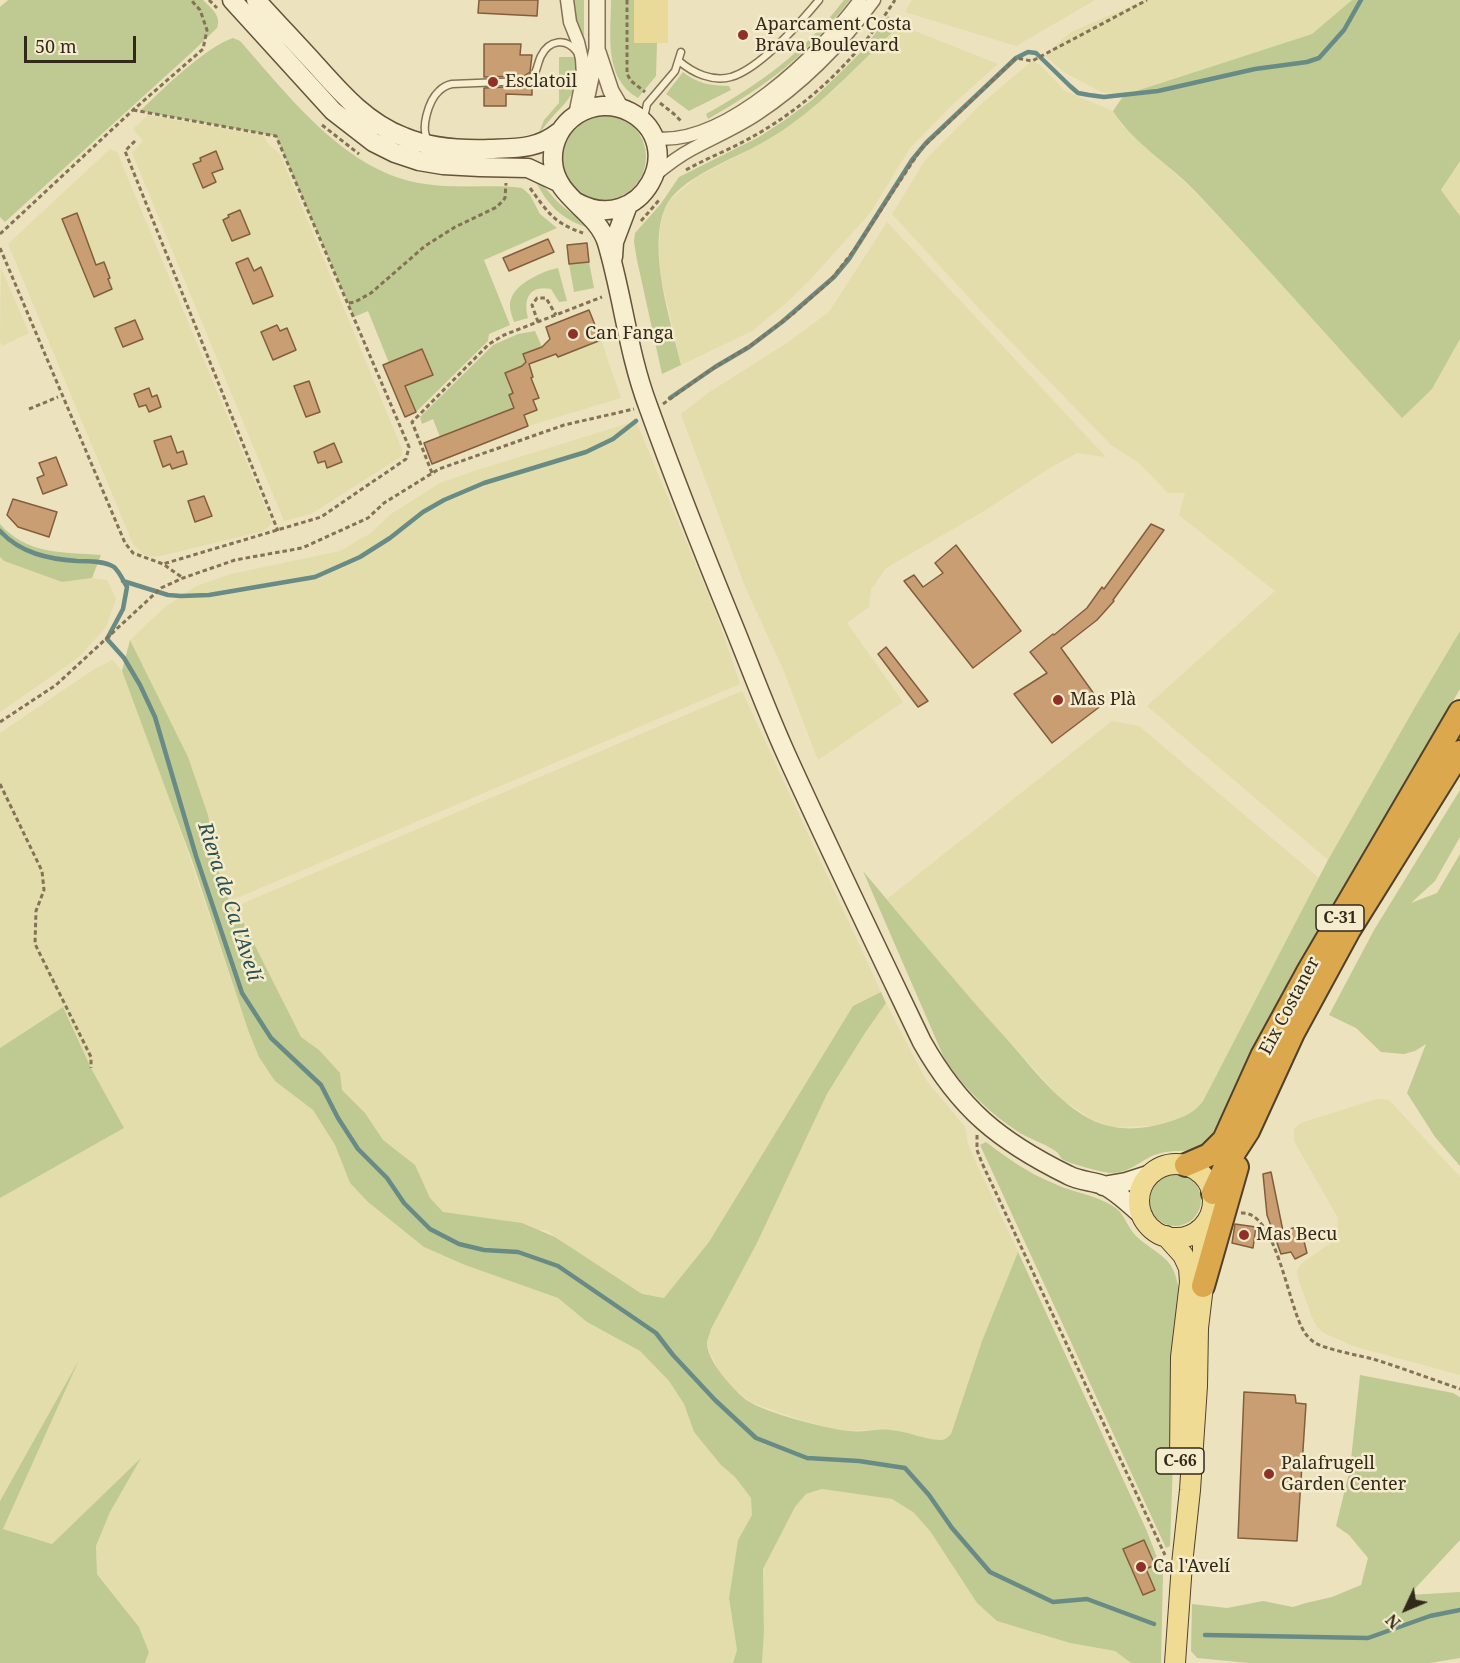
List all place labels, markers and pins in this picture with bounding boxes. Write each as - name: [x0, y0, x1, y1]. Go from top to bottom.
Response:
- place label: Aparcament Costa Brava Boulevard: [755, 14, 912, 57]
- marker: Aparcament Costa Brava Boulevard: [736, 28, 750, 42]
- place label: Esclatoil: [505, 71, 577, 93]
- marker: Esclatoil: [486, 75, 500, 89]
- place label: Can Fanga: [585, 323, 674, 345]
- marker: Can Fanga: [566, 327, 580, 341]
- place label: Mas Plà: [1070, 689, 1136, 711]
- marker: Mas Plà: [1051, 693, 1065, 707]
- place label: Mas Becu: [1256, 1224, 1338, 1246]
- marker: Mas Becu: [1237, 1228, 1251, 1242]
- place label: Palafrugell Garden Center: [1281, 1453, 1406, 1496]
- marker: Palafrugell Garden Center: [1262, 1467, 1276, 1481]
- place label: Ca l'Avelí: [1153, 1556, 1230, 1578]
- marker: Ca l'Avelí: [1134, 1560, 1148, 1574]

